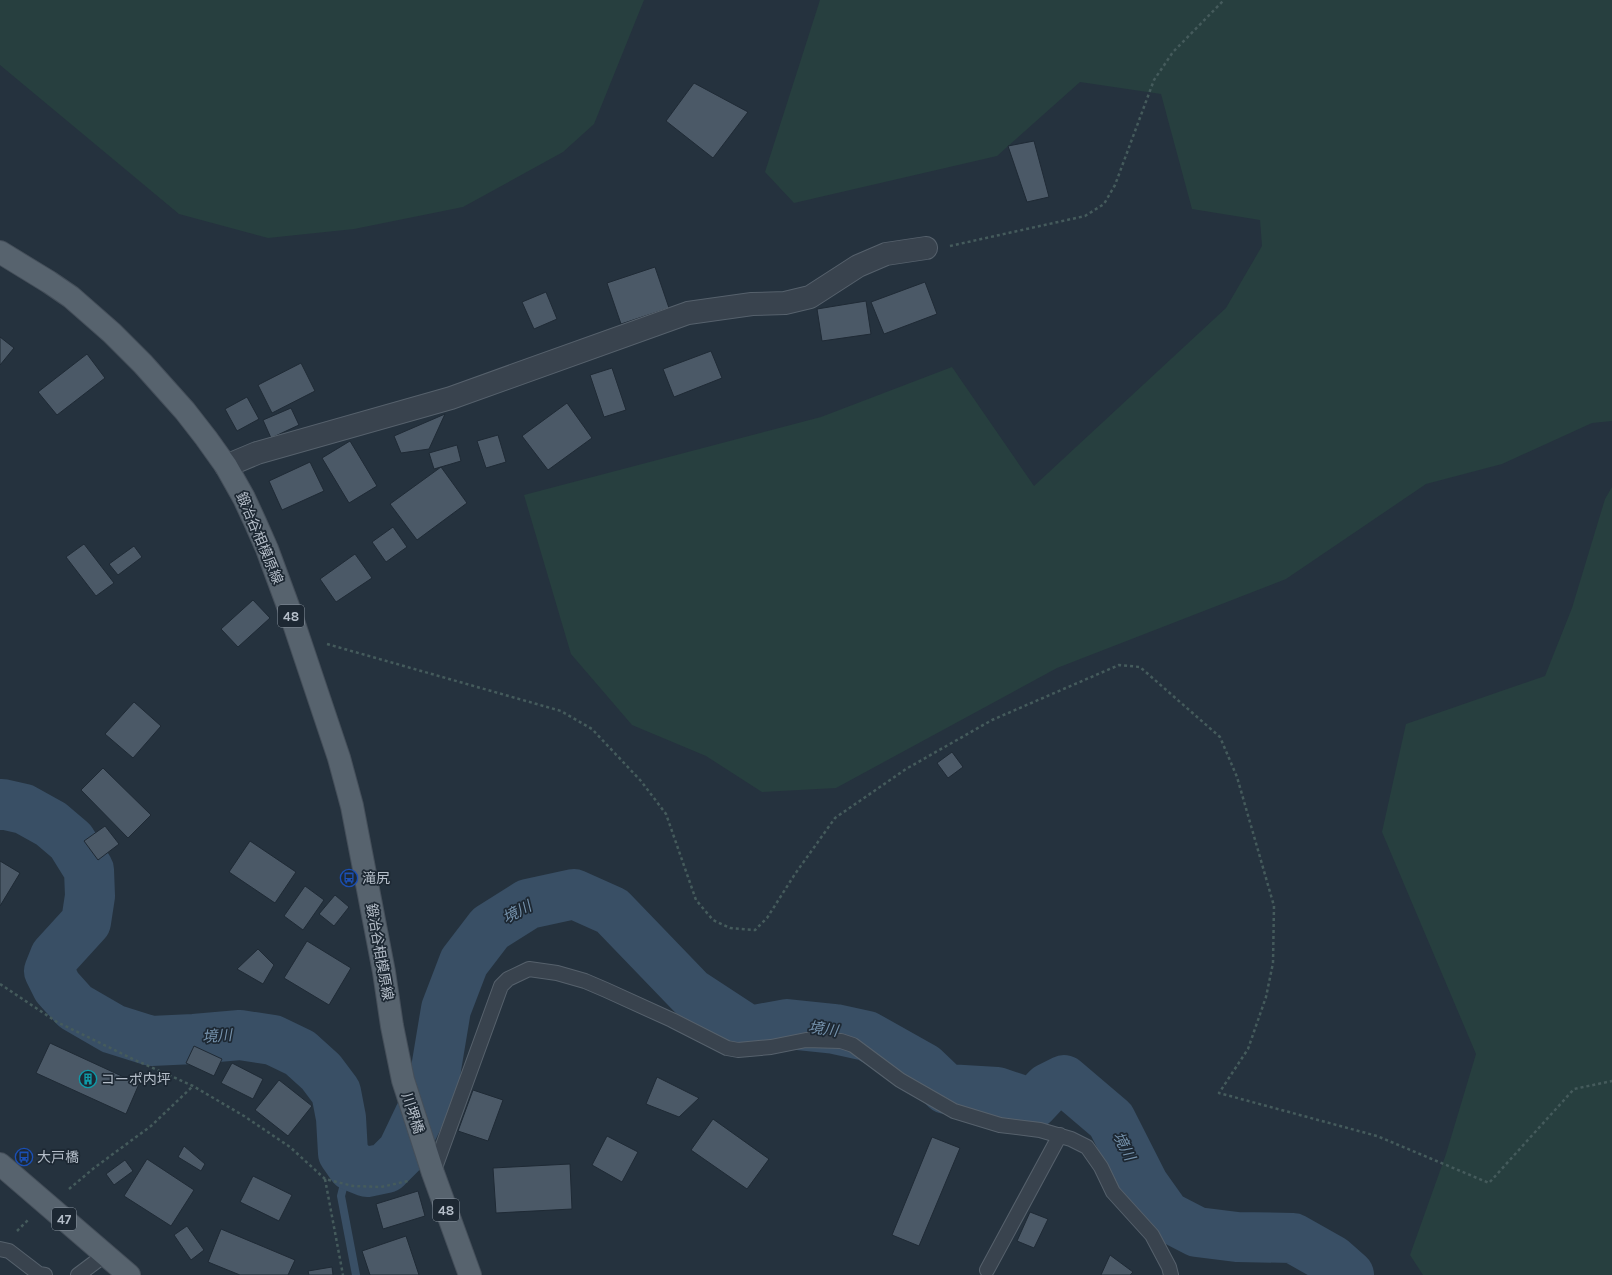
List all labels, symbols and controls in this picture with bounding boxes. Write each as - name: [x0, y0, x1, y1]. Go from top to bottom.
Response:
- street label: 鍛冶谷相模原線: [233, 490, 287, 587]
- road number: 48: [278, 605, 304, 627]
- bus stop icon: 滝尻: [339, 868, 359, 888]
- place label: 滝尻: [362, 870, 390, 887]
- water label: 境川: [500, 896, 536, 927]
- street label: 鍛冶谷相模原線: [363, 902, 396, 1002]
- water label: 境川: [807, 1018, 841, 1040]
- water label: 境川: [201, 1026, 235, 1046]
- building icon: コーポ内坪: [78, 1069, 98, 1089]
- place label: コーポ内坪: [101, 1071, 171, 1088]
- street label: 川堺橋: [398, 1091, 427, 1136]
- water label: 境川: [1109, 1129, 1140, 1165]
- bus stop icon: 大戸橋: [14, 1147, 34, 1167]
- place label: 大戸橋: [37, 1149, 79, 1166]
- road number: 48: [433, 1199, 459, 1221]
- road number: 47: [52, 1208, 76, 1230]

